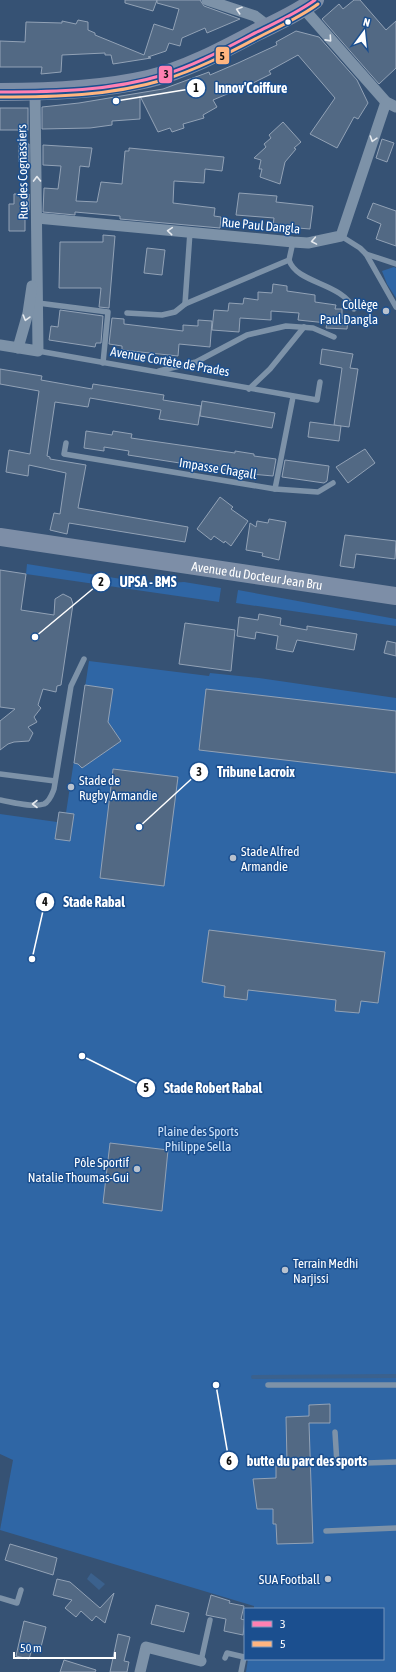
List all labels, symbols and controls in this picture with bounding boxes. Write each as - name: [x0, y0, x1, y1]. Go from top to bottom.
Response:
- one-way arrow: [236, 7, 243, 15]
- north arrow: [344, 12, 384, 52]
- text: N: [362, 16, 371, 29]
- unlabelled marker: [283, 17, 293, 27]
- one-way arrow: [324, 34, 331, 41]
- line badge: 5: [215, 46, 230, 65]
- text: 5: [219, 50, 225, 62]
- line badge: 3: [158, 65, 173, 84]
- text: 3: [163, 68, 169, 80]
- callout: Innov'Coiffure: [186, 75, 295, 101]
- text: Innov'Coiffure: [215, 80, 287, 96]
- text: 1: [193, 81, 199, 95]
- street label: Rue des Cognassiers: [14, 124, 31, 220]
- one-way arrow: [369, 135, 378, 142]
- one-way arrow: [32, 176, 41, 182]
- street label: Rue Paul Dangla: [221, 215, 301, 236]
- one-way arrow: [167, 226, 173, 235]
- one-way arrow: [310, 237, 317, 245]
- place label: Collège Paul Dangla: [320, 297, 378, 327]
- marker: Collège Paul Dangla: [381, 306, 391, 316]
- one-way arrow: [23, 315, 31, 321]
- street label: Avenue Cortète de Prades: [109, 344, 231, 379]
- street label: Impasse Chagall: [178, 455, 258, 482]
- street label: Avenue du Docteur Jean Bru: [191, 559, 324, 593]
- callout: UPSA - BMS: [91, 569, 184, 595]
- text: UPSA - BMS: [119, 574, 177, 590]
- text: 2: [98, 575, 104, 589]
- callout: Tribune Lacroix: [189, 759, 303, 785]
- text: Tribune Lacroix: [217, 764, 295, 780]
- text: 3: [196, 765, 202, 779]
- place label: Stade de Rugby Armandie: [79, 773, 158, 803]
- marker: Stade de Rugby Armandie: [66, 782, 76, 792]
- one-way arrow: [32, 800, 38, 808]
- place label: Stade Alfred Armandie: [241, 844, 299, 874]
- marker: Stade Alfred Armandie: [228, 853, 238, 863]
- callout: Stade Rabal: [35, 889, 133, 915]
- text: Stade Rabal: [63, 894, 125, 910]
- text: 4: [41, 895, 48, 909]
- callout: Stade Robert Rabal: [136, 1075, 270, 1101]
- text: Stade Robert Rabal: [164, 1080, 262, 1096]
- text: 5: [143, 1081, 149, 1095]
- park label: Plaine des Sports Philippe Sella: [157, 1124, 239, 1154]
- place label: Pôle Sportif Natalie Thoumas-Gui: [28, 1155, 129, 1185]
- marker: Pôle Sportif Natalie Thoumas-Gui: [132, 1164, 142, 1174]
- place label: Terrain Medhi Narjissi: [293, 1256, 358, 1286]
- marker: Terrain Medhi Narjissi: [280, 1265, 290, 1275]
- callout: butte du parc des sports: [219, 1448, 375, 1474]
- text: butte du parc des sports: [247, 1453, 367, 1469]
- text: 6: [226, 1454, 232, 1468]
- place label: SUA Football: [259, 1572, 321, 1587]
- marker: SUA Football: [323, 1574, 333, 1584]
- legend: [244, 1608, 384, 1660]
- text: 3: [280, 1617, 286, 1631]
- scale bar: [14, 1634, 115, 1660]
- text: 5: [280, 1637, 286, 1651]
- text: 50 m: [20, 1641, 42, 1655]

